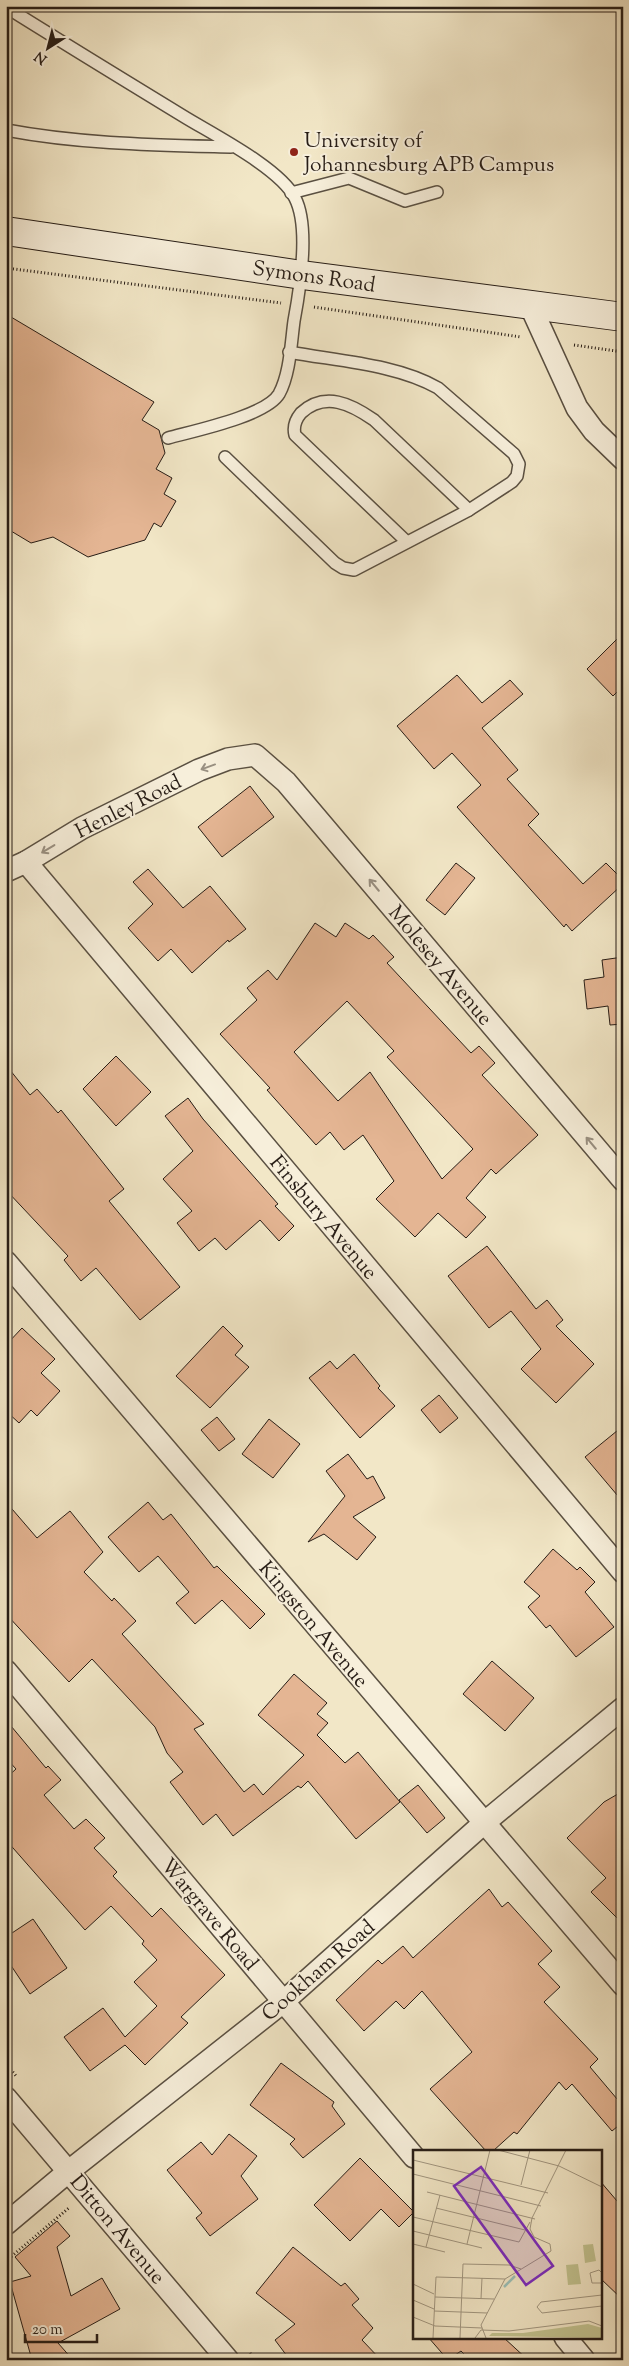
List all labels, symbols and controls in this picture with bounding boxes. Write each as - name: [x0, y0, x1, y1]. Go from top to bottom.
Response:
- north arrow: [22, 22, 72, 72]
- text: N: [31, 46, 52, 68]
- place label: University of Johannesburg APB Campus: [303, 127, 554, 181]
- marker: University of Johannesburg APB Campus: [288, 146, 300, 158]
- street label: Symons Road: [250, 254, 377, 301]
- one-way arrow: [201, 763, 216, 772]
- street label: Henley Road: [70, 768, 188, 847]
- one-way arrow: [42, 844, 56, 854]
- one-way arrow: [368, 879, 379, 892]
- street label: Molesey Avenue: [380, 900, 499, 1033]
- one-way arrow: [586, 1137, 597, 1150]
- street label: Finsbury Avenue: [261, 1150, 384, 1287]
- street label: Kingston Avenue: [250, 1555, 375, 1695]
- street label: Wargrave Road: [152, 1853, 265, 1978]
- street label: Cookham Road: [256, 1914, 383, 2029]
- inset map: [413, 2150, 602, 2338]
- street label: Ditton Avenue: [61, 2169, 171, 2292]
- scale bar: [25, 2311, 98, 2343]
- text: 20 m: [32, 2320, 63, 2341]

